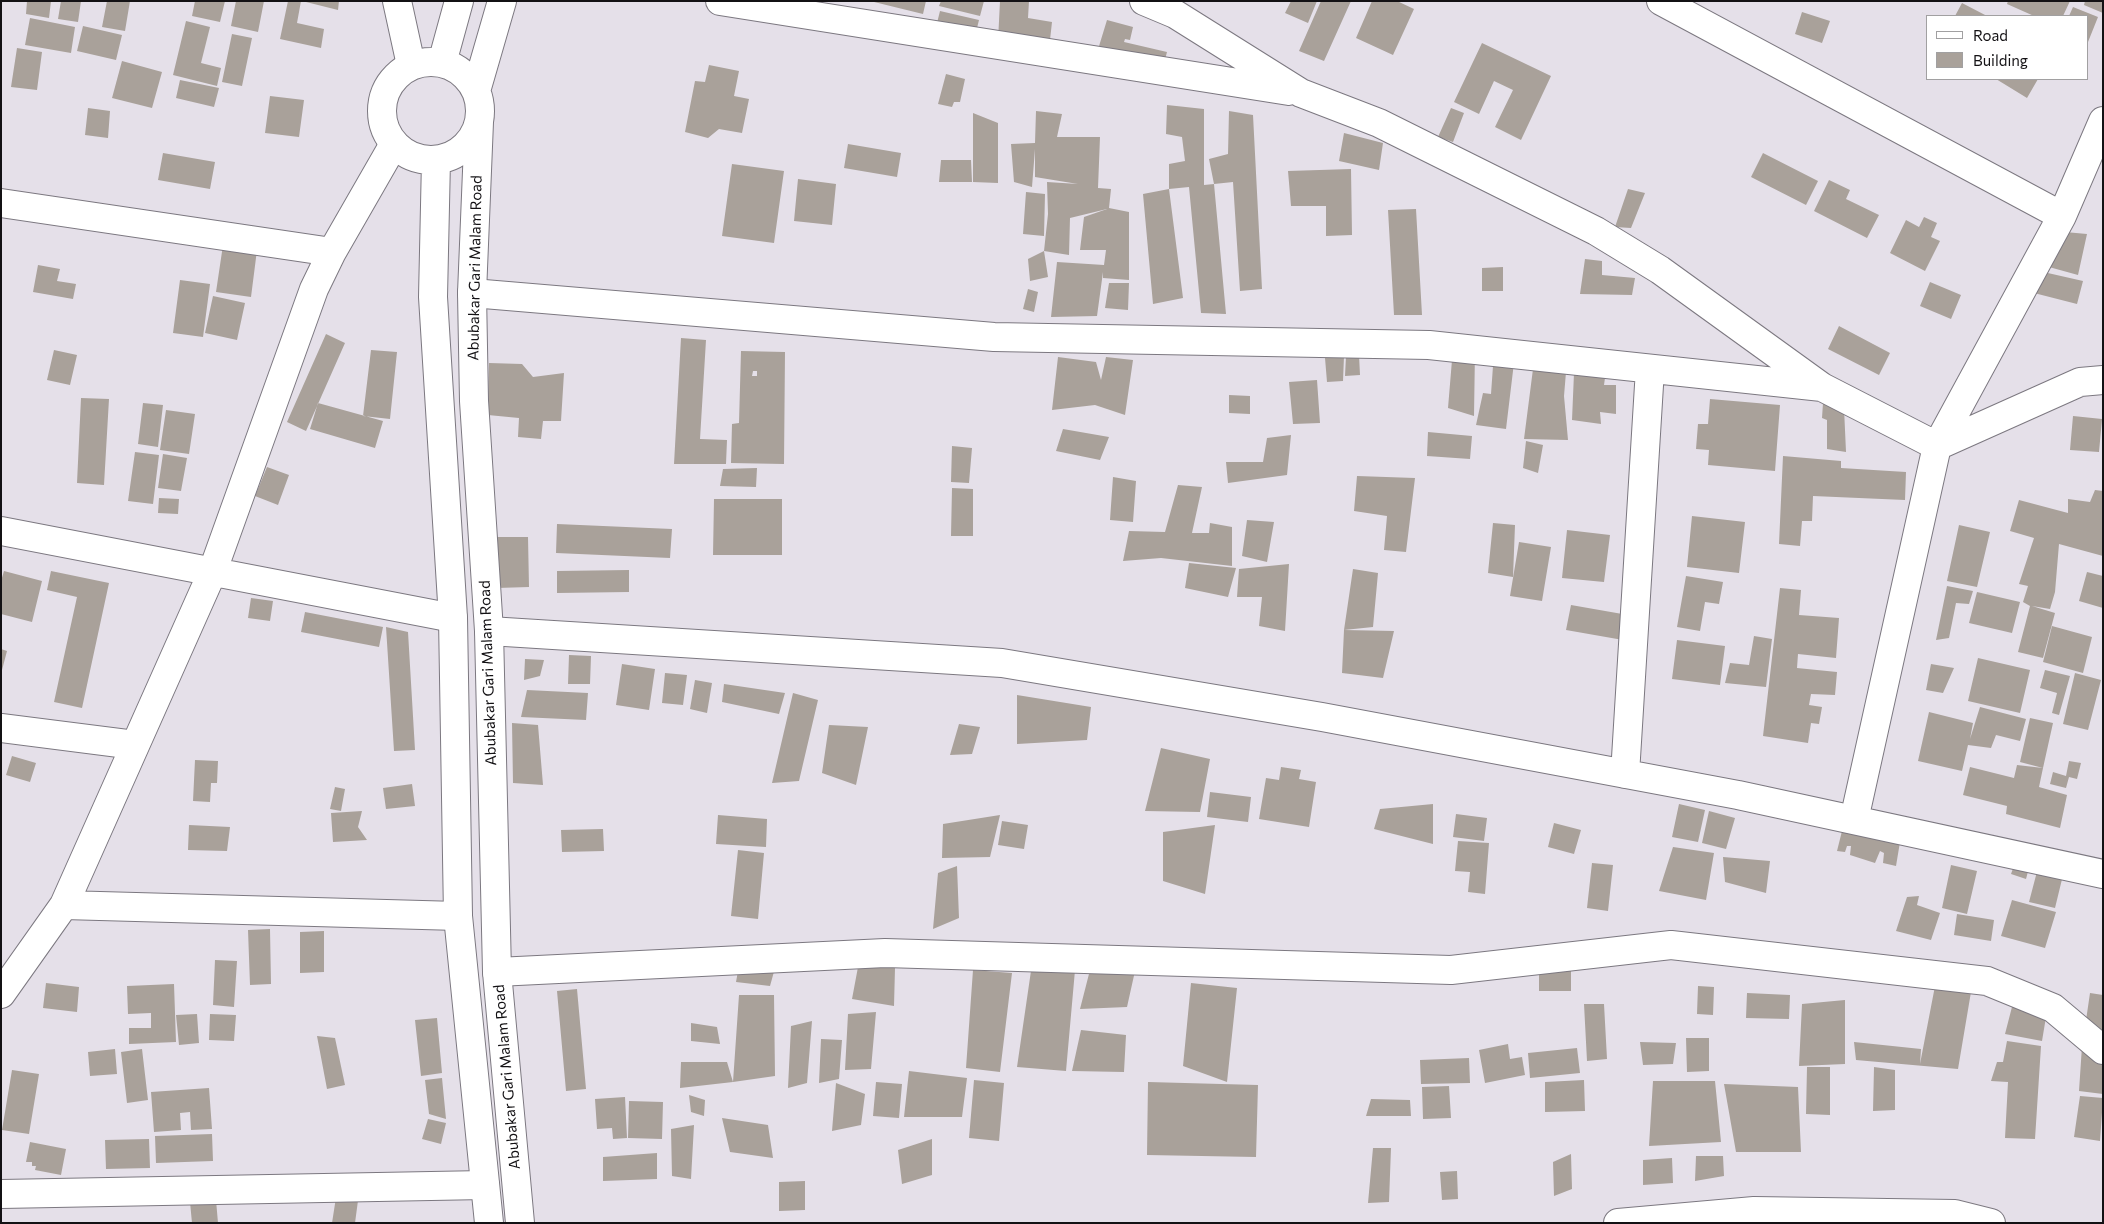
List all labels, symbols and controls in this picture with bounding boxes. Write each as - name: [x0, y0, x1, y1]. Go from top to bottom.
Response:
- legend: [1926, 15, 2089, 80]
- text: Road: [1973, 26, 2008, 44]
- text: Building: [1973, 51, 2028, 69]
- street label: Abubakar Gari Malam Road: [464, 175, 486, 361]
- street label: Abubakar Gari Malam Road: [476, 580, 500, 766]
- street label: Abubakar Gari Malam Road: [490, 984, 524, 1170]

